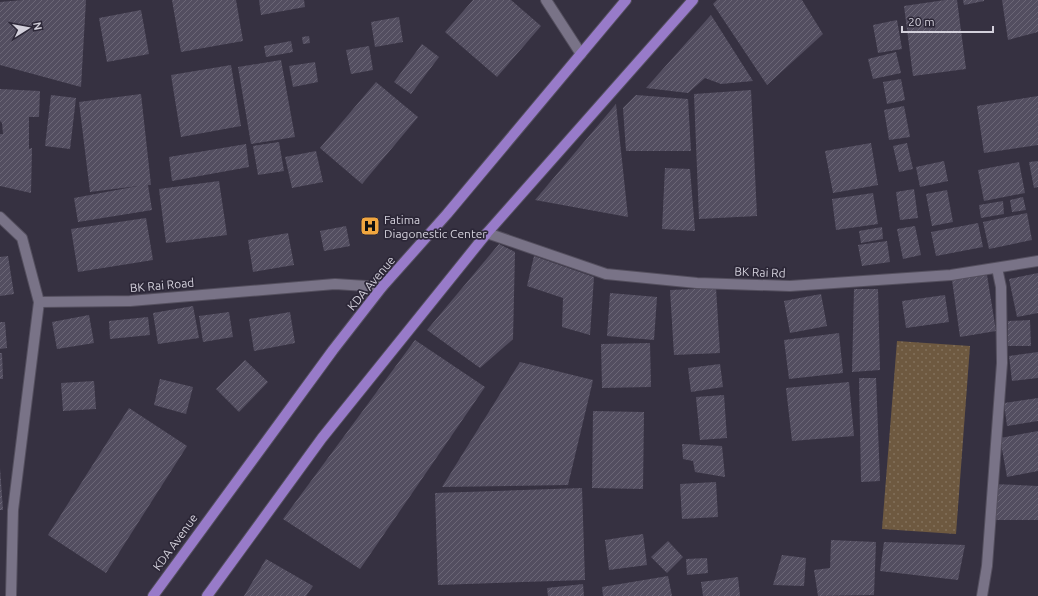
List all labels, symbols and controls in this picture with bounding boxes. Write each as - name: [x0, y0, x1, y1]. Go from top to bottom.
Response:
- north arrow: [8, 8, 48, 48]
- scale bar: [902, 8, 993, 34]
- text: 20 m: [908, 15, 935, 28]
- text: N: [31, 21, 44, 31]
- place label: Fatima Diagonestic Center: [384, 213, 487, 240]
- hospital icon: Fatima Diagonestic Center: [359, 215, 381, 237]
- street label: KDA Avenue: [345, 253, 397, 313]
- street label: BK Rai Rd: [734, 265, 786, 279]
- street label: BK Rai Road: [129, 276, 195, 294]
- street label: KDA Avenue: [150, 511, 200, 573]

